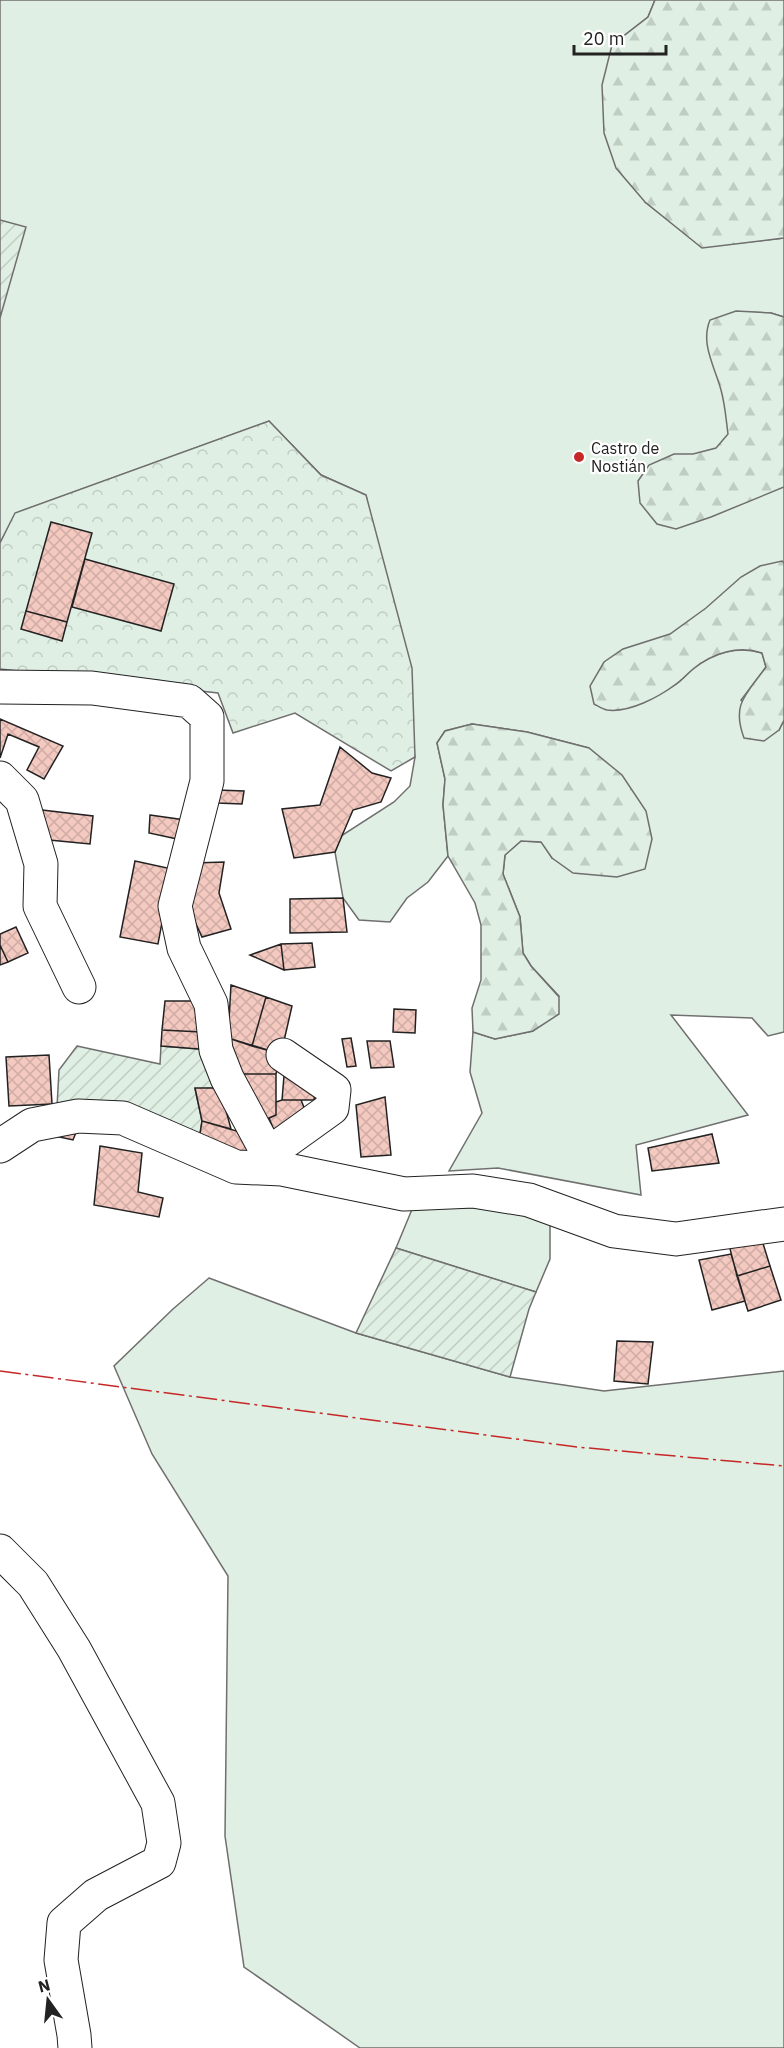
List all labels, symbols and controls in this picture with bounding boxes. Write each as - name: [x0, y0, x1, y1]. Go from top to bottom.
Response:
- scale bar: [574, 18, 666, 56]
- text: 20 m: [583, 27, 625, 50]
- place label: Castro de Nostián: [591, 438, 660, 476]
- marker: Castro de Nostián: [572, 450, 586, 464]
- north arrow: [18, 1970, 78, 2030]
- text: N: [36, 1974, 52, 1997]

